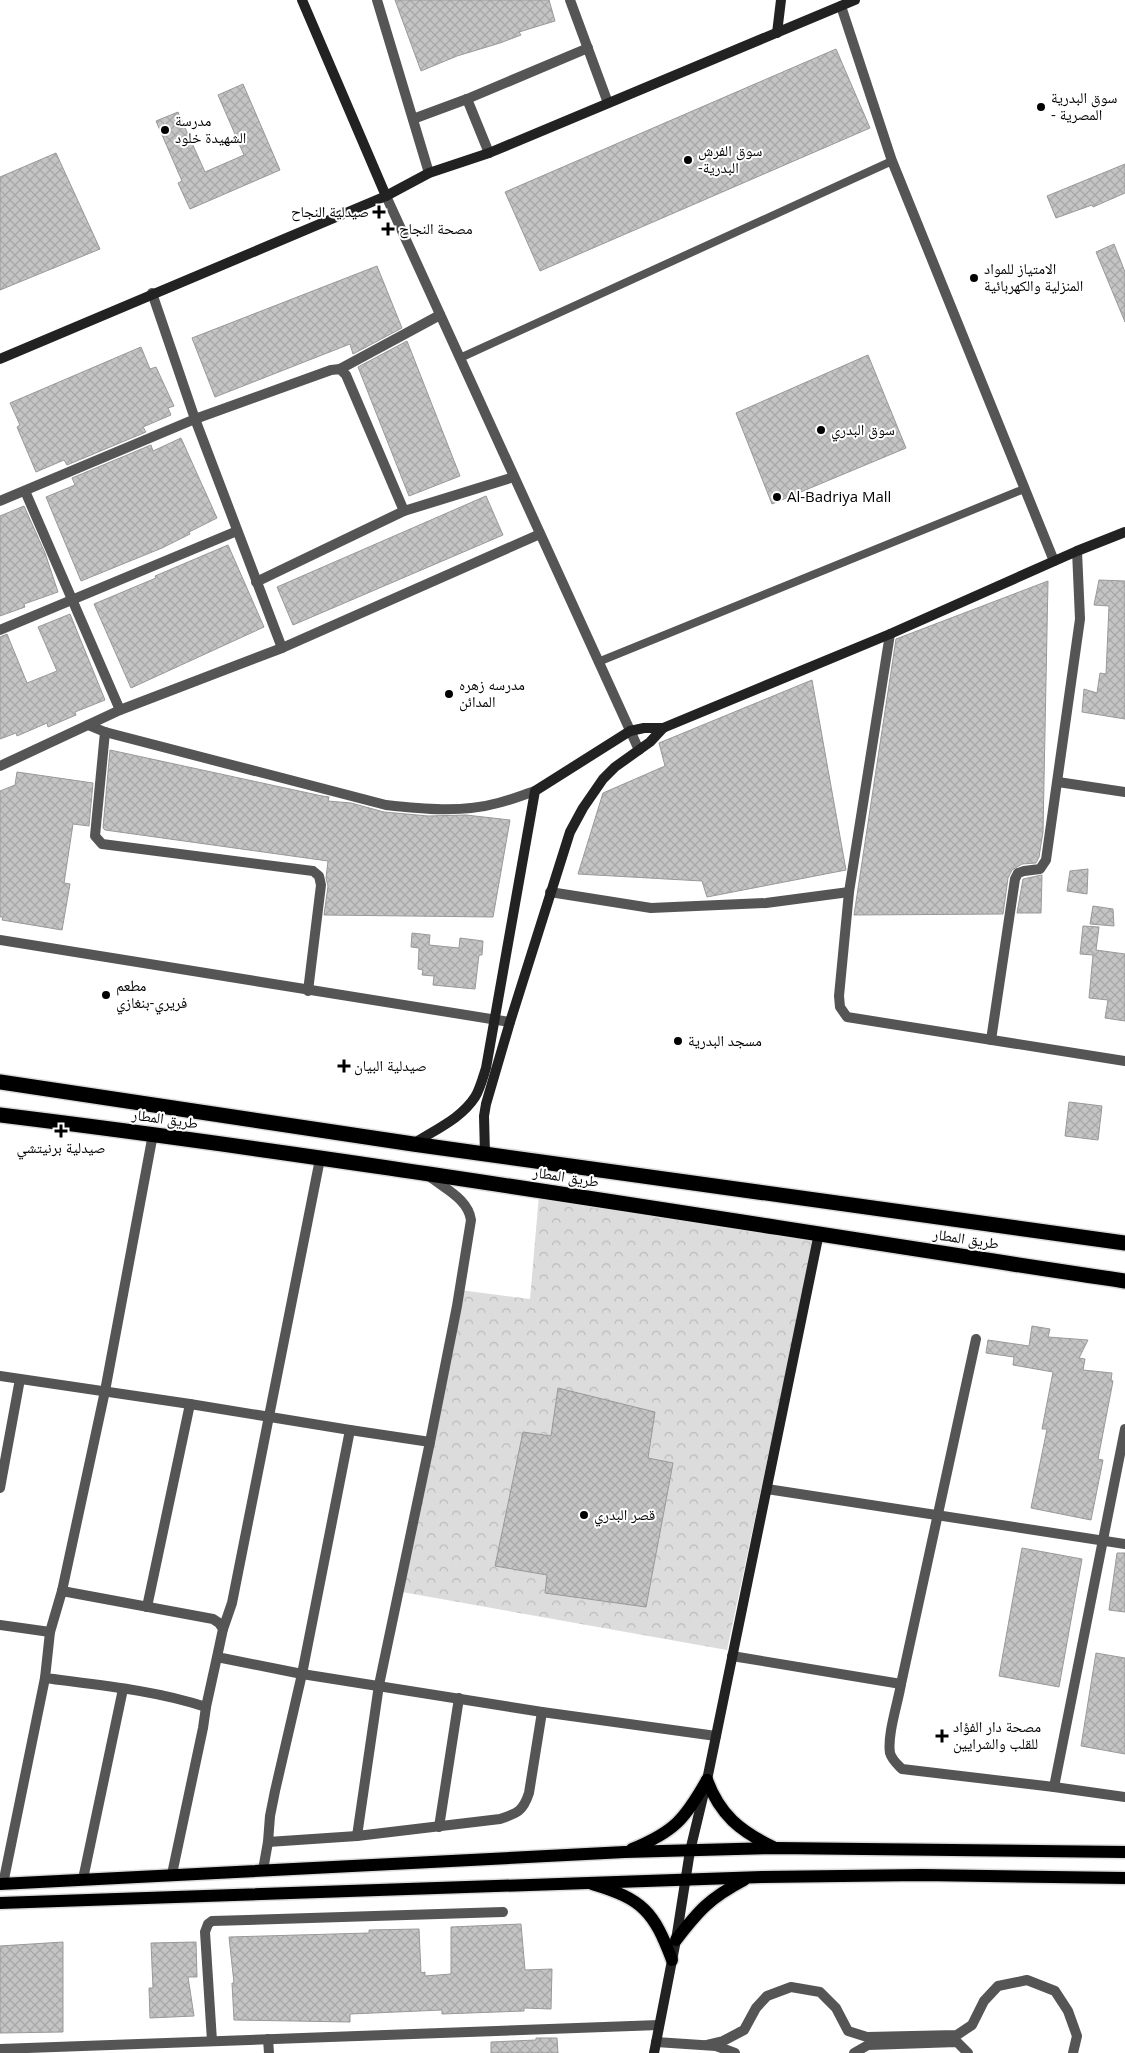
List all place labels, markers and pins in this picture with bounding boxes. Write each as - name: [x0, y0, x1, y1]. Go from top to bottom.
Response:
- place label: سوق البدرية - المصرية: [1051, 87, 1118, 124]
- marker: سوق البدرية - المصرية: [1035, 101, 1047, 113]
- place label: مدرسة الشهيدة خلود: [175, 110, 246, 147]
- marker: مدرسة الشهيدة خلود: [159, 124, 171, 136]
- place label: سوق الفرش -البدرية: [698, 140, 762, 177]
- marker: سوق الفرش -البدرية: [682, 154, 694, 166]
- place label: صيدلية النجاح: [291, 201, 369, 222]
- marker: صيدلية النجاح: [373, 206, 385, 218]
- place label: مصحة النجاح: [399, 218, 473, 239]
- marker: مصحة النجاح: [381, 222, 395, 236]
- place label: الامتياز للمواد المنزلية والكهربائية: [984, 258, 1083, 295]
- marker: الامتياز للمواد المنزلية والكهربائية: [968, 272, 980, 284]
- place label: سوق البدري: [831, 419, 895, 442]
- marker: سوق البدري: [815, 424, 827, 436]
- place label: Al-Badriya Mall: [787, 486, 891, 506]
- marker: Al-Badriya Mall: [771, 491, 783, 503]
- place label: مدرسه زهره المدائن: [459, 674, 525, 712]
- marker: مدرسه زهره المدائن: [443, 688, 455, 700]
- place label: مطعم فريري-بنغازي: [116, 975, 187, 1015]
- marker: مطعم فريري-بنغازي: [100, 989, 112, 1001]
- place label: مسجد البدرية: [688, 1030, 762, 1050]
- marker: مسجد البدرية: [672, 1035, 684, 1047]
- place label: صيدلية البيان: [354, 1055, 427, 1076]
- marker: صيدلية البيان: [338, 1060, 350, 1072]
- marker: صيدلية برنيتشي: [55, 1125, 67, 1137]
- place label: صيدلية برنيتشي: [17, 1137, 105, 1160]
- place label: قصر البدري: [594, 1504, 655, 1527]
- marker: قصر البدري: [578, 1509, 590, 1521]
- place label: مصحة دار الفؤاد للقلب والشرايين: [953, 1716, 1041, 1754]
- marker: مصحة دار الفؤاد للقلب والشرايين: [935, 1729, 949, 1743]

